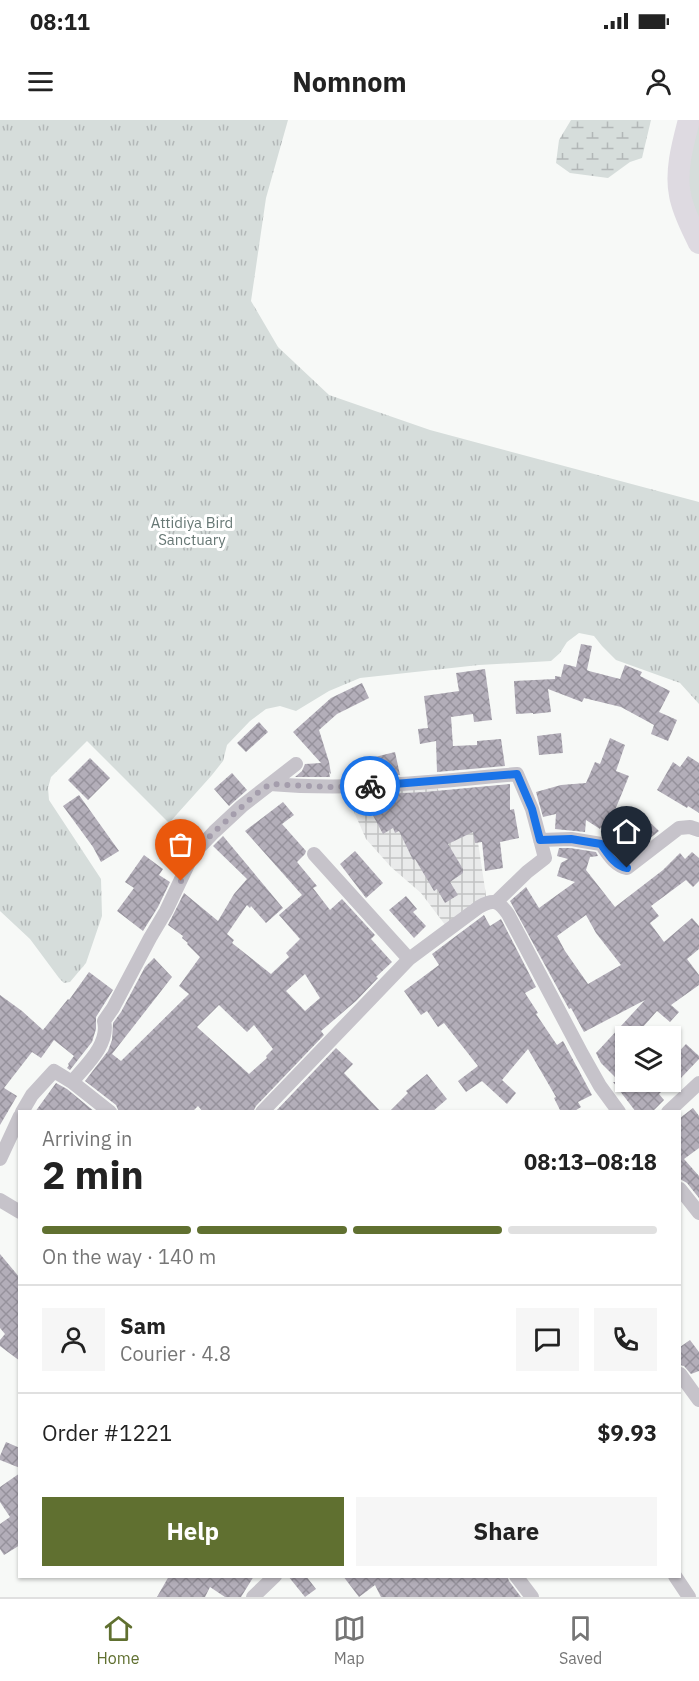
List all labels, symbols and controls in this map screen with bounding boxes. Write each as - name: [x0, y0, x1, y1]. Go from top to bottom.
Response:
- text: 08:11: [30, 7, 90, 36]
- text: Nomnom: [292, 64, 407, 99]
- icon: menu: [24, 65, 57, 98]
- icon: person: [642, 65, 675, 98]
- park label: Attidiya Bird Sanctuary: [151, 513, 233, 549]
- courier: [340, 756, 400, 816]
- icon: bike: [354, 770, 387, 803]
- pin: [601, 806, 652, 868]
- icon: home: [610, 815, 643, 848]
- pin: [155, 819, 206, 881]
- icon: bag: [164, 828, 197, 861]
- map controls: [615, 1026, 681, 1092]
- button: layers: [615, 1026, 681, 1092]
- text: Arriving in: [42, 1125, 132, 1152]
- text: 08:13–08:18: [524, 1147, 657, 1176]
- text: 2 min: [42, 1149, 144, 1200]
- text: On the way · 140 m: [42, 1243, 216, 1270]
- button: person: [42, 1308, 105, 1371]
- button: chat: [516, 1308, 579, 1371]
- button: phone: [594, 1308, 657, 1371]
- text: Sam: [120, 1311, 166, 1340]
- text: Courier · 4.8: [120, 1340, 231, 1367]
- text: Order #1221: [42, 1418, 172, 1447]
- text: $9.93: [597, 1418, 657, 1447]
- button: Help: [42, 1497, 344, 1566]
- button: Share: [356, 1497, 657, 1566]
- tab: Home: [97, 1612, 140, 1668]
- tab: Map: [333, 1612, 366, 1668]
- tab: Saved: [559, 1612, 602, 1668]

